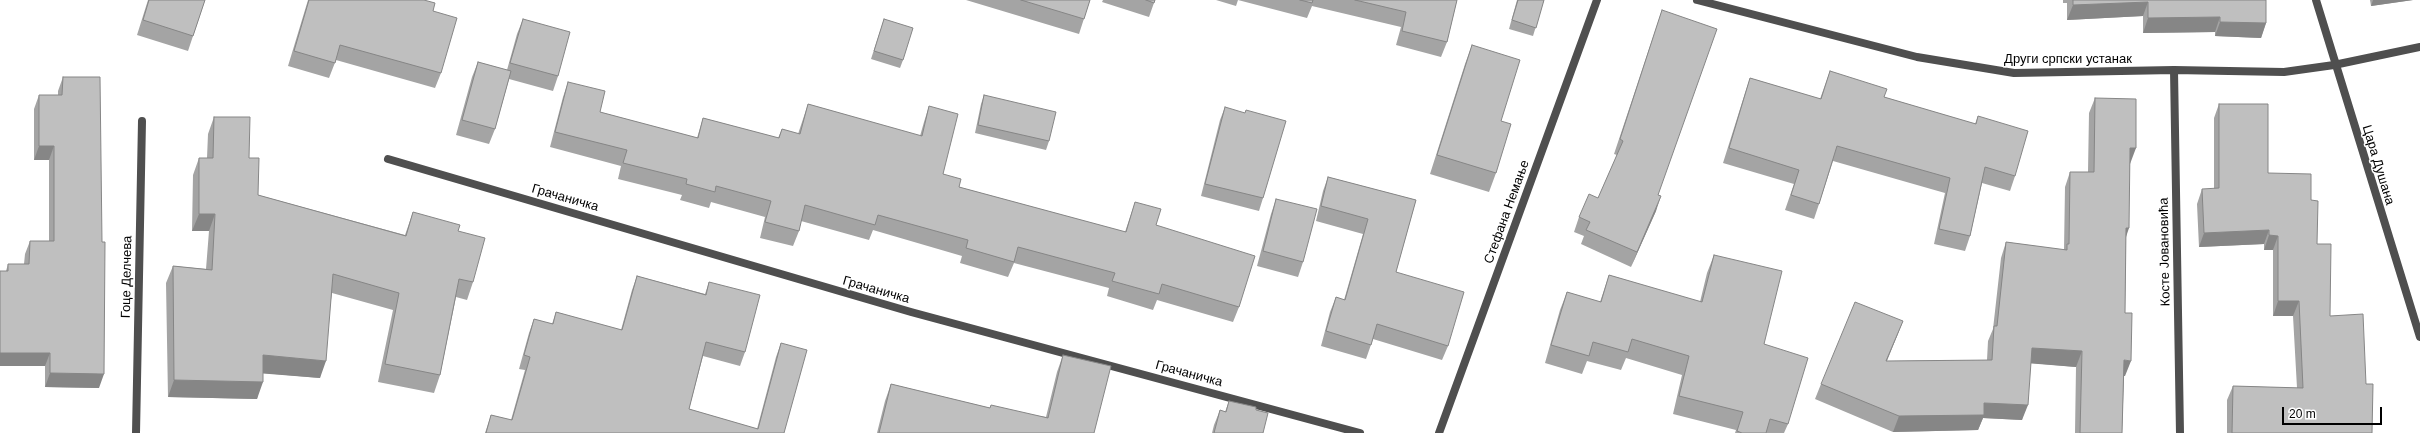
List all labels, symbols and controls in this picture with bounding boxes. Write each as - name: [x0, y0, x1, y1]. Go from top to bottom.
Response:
- street label: Други српски устанак: [2004, 51, 2132, 67]
- street label: Цара Душана: [2358, 123, 2398, 207]
- street label: Стефана Немање: [1481, 158, 1533, 266]
- street label: Грачаничка: [530, 181, 600, 215]
- street label: Косте Јовановића: [2156, 198, 2174, 306]
- street label: Гоце Делчева: [118, 236, 136, 318]
- street label: Грачаничка: [841, 273, 911, 307]
- street label: Грачаничка: [1154, 358, 1224, 390]
- scale bar: [2284, 399, 2384, 425]
- text: 20 m: [2289, 407, 2316, 421]

